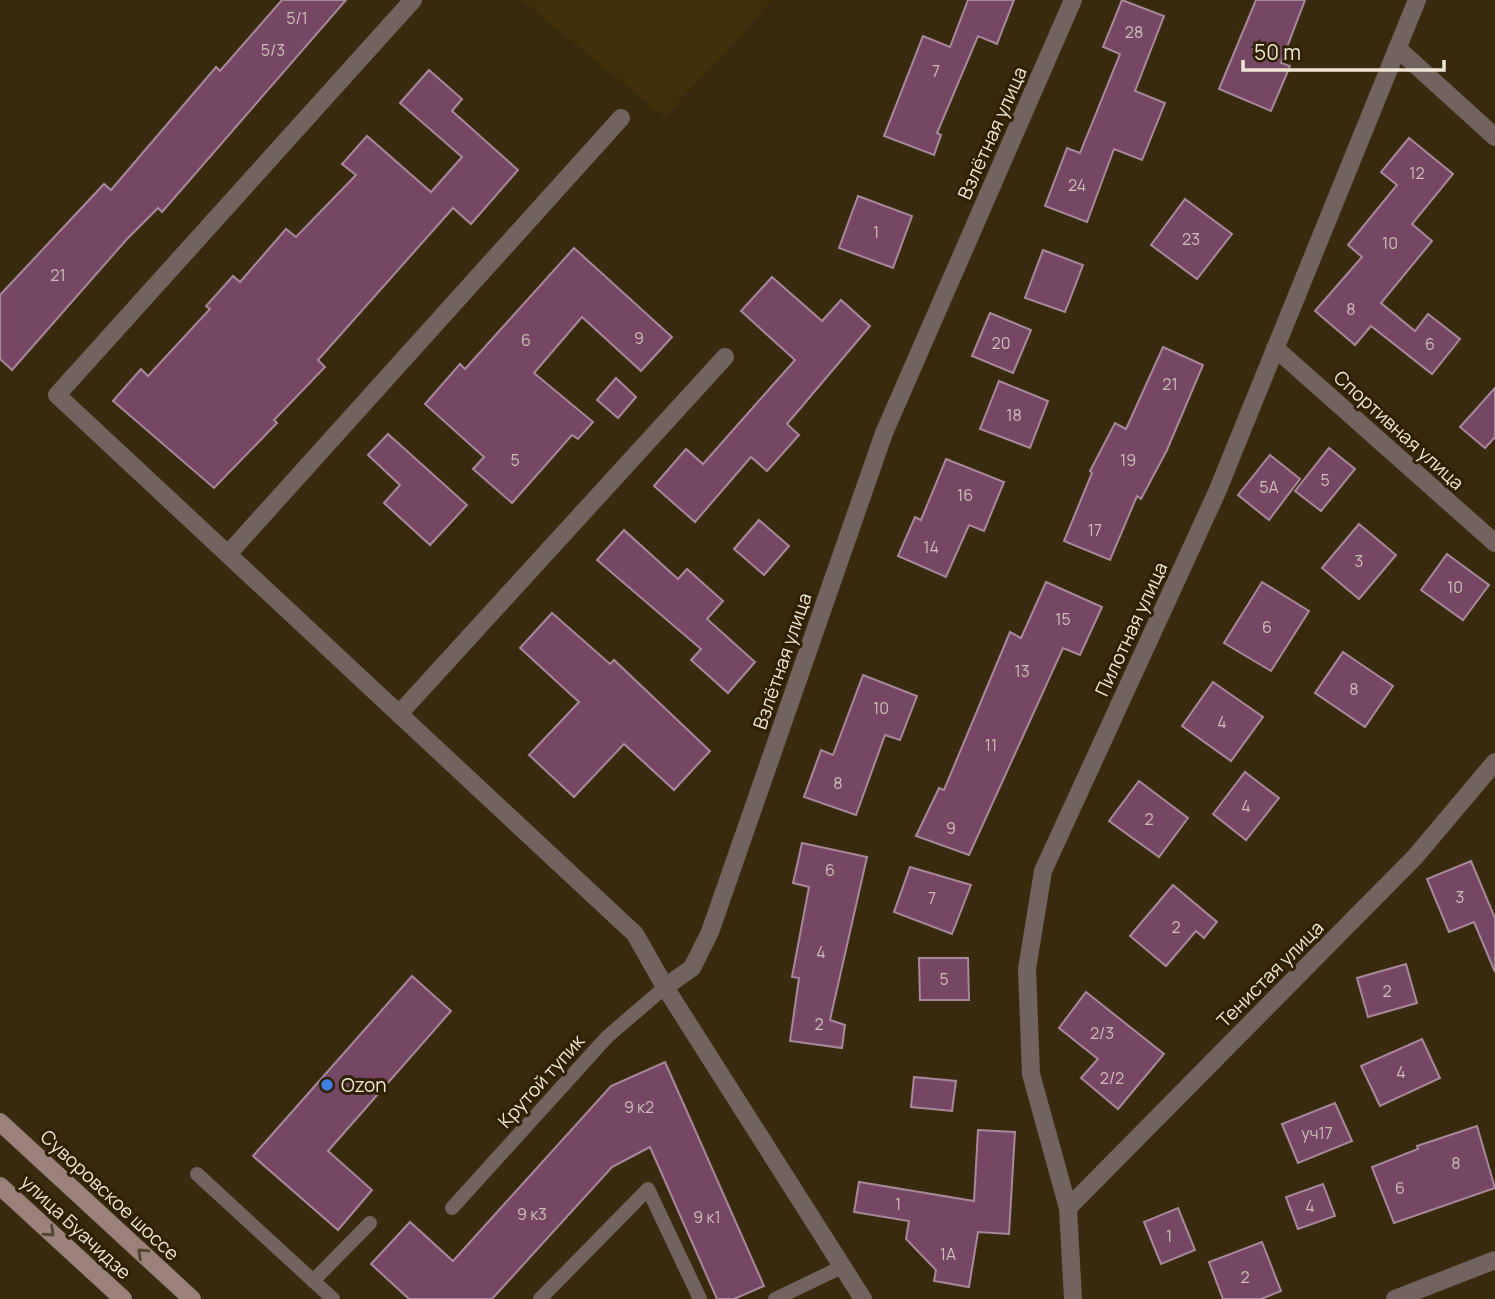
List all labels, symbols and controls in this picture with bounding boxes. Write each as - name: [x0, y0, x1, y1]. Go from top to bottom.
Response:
- house number: 5/1: [286, 7, 308, 29]
- house number: 28: [1125, 21, 1143, 43]
- scale bar: [1243, 28, 1444, 72]
- text: 50 m: [1254, 38, 1301, 66]
- house number: 5/3: [261, 39, 285, 61]
- house number: 7: [932, 60, 940, 82]
- street label: Взлётная улица: [951, 63, 1033, 203]
- house number: 12: [1409, 162, 1425, 184]
- house number: 24: [1068, 174, 1086, 196]
- house number: 1: [873, 221, 879, 243]
- house number: 23: [1182, 228, 1200, 250]
- house number: 10: [1382, 232, 1398, 254]
- house number: 21: [50, 264, 66, 286]
- house number: 8: [1346, 298, 1356, 320]
- house number: 9: [634, 327, 644, 349]
- house number: 6: [521, 329, 531, 351]
- house number: 20: [992, 332, 1010, 354]
- house number: 6: [1425, 333, 1435, 355]
- street label: Спортивная улица: [1328, 364, 1470, 496]
- house number: 21: [1162, 373, 1178, 395]
- house number: 18: [1006, 404, 1022, 426]
- house number: 5: [510, 449, 520, 471]
- house number: 19: [1120, 449, 1136, 471]
- house number: 5: [1320, 469, 1330, 491]
- house number: 5А: [1259, 476, 1279, 498]
- house number: 16: [957, 484, 973, 506]
- house number: 17: [1088, 519, 1102, 541]
- house number: 14: [923, 536, 939, 558]
- house number: 3: [1355, 550, 1363, 572]
- street label: Пилотная улица: [1089, 558, 1173, 700]
- house number: 10: [1447, 576, 1463, 598]
- street label: Взлётная улица: [746, 589, 818, 733]
- house number: 15: [1055, 608, 1071, 630]
- house number: 6: [1262, 616, 1272, 638]
- house number: 13: [1014, 660, 1030, 682]
- house number: 8: [1349, 678, 1359, 700]
- house number: 10: [873, 697, 889, 719]
- house number: 4: [1217, 711, 1227, 733]
- house number: 11: [985, 734, 997, 756]
- house number: 8: [833, 772, 843, 794]
- house number: 4: [1241, 795, 1251, 817]
- house number: 2: [1144, 808, 1154, 830]
- house number: 9: [946, 817, 956, 839]
- house number: 6: [825, 859, 835, 881]
- house number: 3: [1456, 886, 1464, 908]
- house number: 7: [928, 887, 936, 909]
- street label: Тенистая улица: [1211, 915, 1329, 1033]
- house number: 2: [1171, 916, 1181, 938]
- house number: 4: [816, 941, 826, 963]
- house number: 5: [939, 968, 949, 990]
- house number: 2: [1382, 980, 1392, 1002]
- house number: 2: [814, 1013, 824, 1035]
- house number: 2/3: [1090, 1022, 1114, 1044]
- street label: Крутой тупик: [492, 1028, 591, 1134]
- house number: 4: [1396, 1061, 1406, 1083]
- house number: 2/2: [1100, 1067, 1124, 1089]
- place label: Ozon: [341, 1072, 387, 1098]
- marker: Ozon: [319, 1077, 335, 1093]
- house number: 9 к2: [624, 1096, 654, 1118]
- house number: уч17: [1301, 1122, 1333, 1144]
- street label: Суворовское шоссе: [35, 1124, 185, 1266]
- house number: 8: [1451, 1152, 1461, 1174]
- street label: улица Буачидзе: [15, 1169, 137, 1285]
- house number: 6: [1395, 1177, 1405, 1199]
- house number: 1: [895, 1193, 901, 1215]
- house number: 4: [1305, 1195, 1315, 1217]
- house number: 9 к3: [517, 1203, 547, 1225]
- house number: 9 к1: [693, 1206, 721, 1228]
- one-way arrow: [42, 1224, 55, 1237]
- house number: 1: [1166, 1225, 1172, 1247]
- house number: 1А: [940, 1243, 956, 1265]
- one-way arrow: [137, 1248, 150, 1261]
- house number: 2: [1240, 1266, 1250, 1288]

